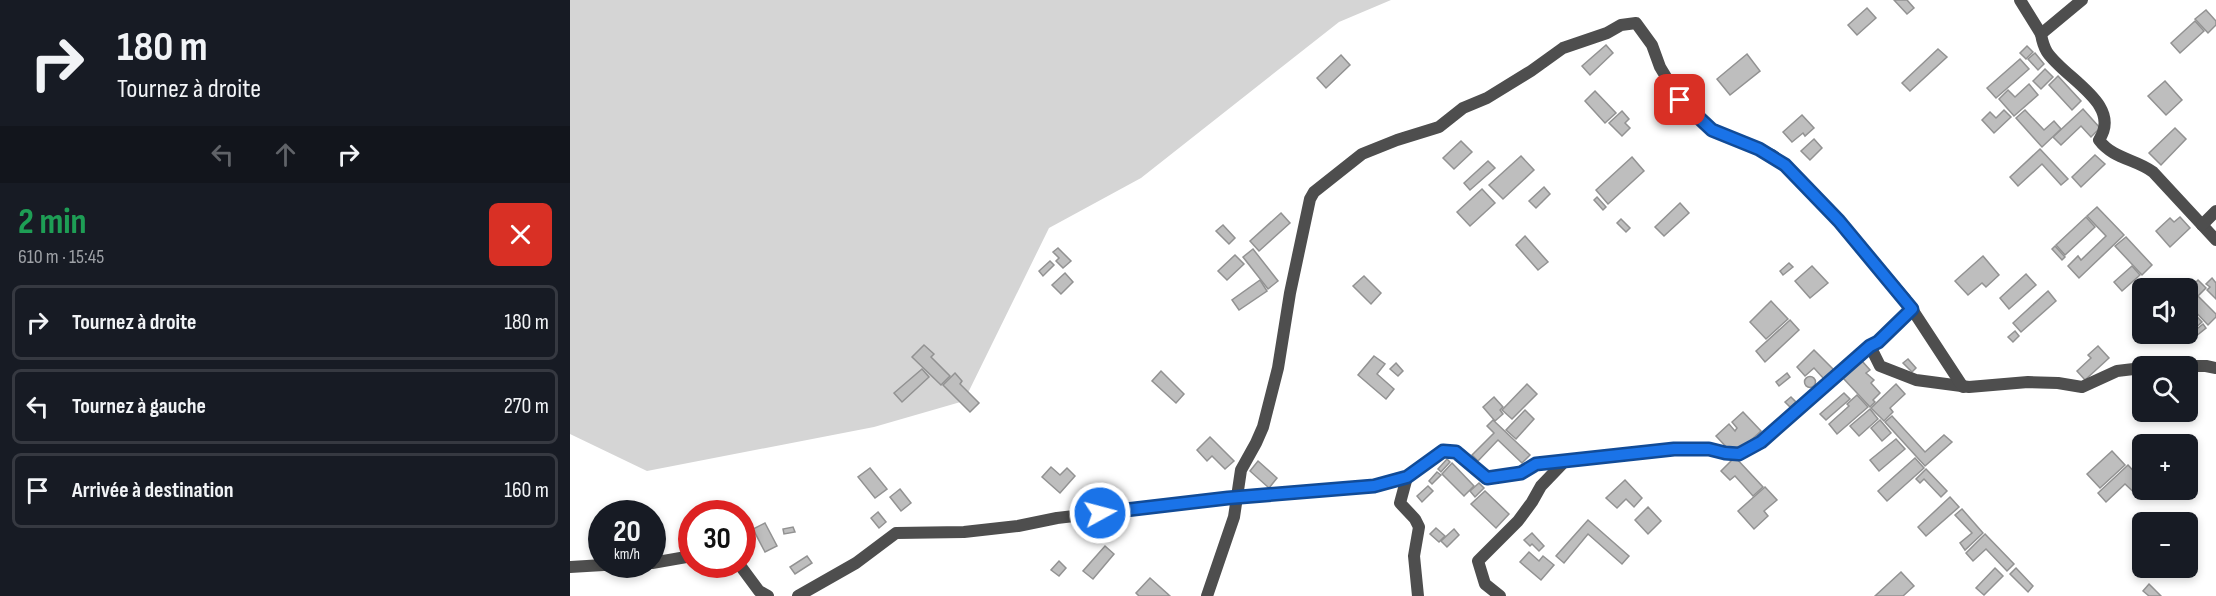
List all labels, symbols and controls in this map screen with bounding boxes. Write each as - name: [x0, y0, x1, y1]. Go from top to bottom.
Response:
- text: 180 m: [117, 22, 208, 73]
- icon: right: [18, 24, 96, 102]
- text: Tournez à droite: [117, 73, 261, 105]
- pin: [1654, 74, 1705, 125]
- icon: arrive: [1663, 83, 1696, 116]
- icon: left: [206, 138, 239, 171]
- icon: ahead: [269, 138, 302, 171]
- icon: right: [332, 138, 365, 171]
- text: 2 min: [18, 201, 87, 244]
- button: close: [489, 203, 552, 266]
- text: 610 m · 15:45: [18, 245, 104, 269]
- map controls: [2132, 278, 2198, 578]
- button: sound: [2132, 278, 2198, 344]
- icon: right: [21, 306, 54, 339]
- text: Tournez à droite: [72, 309, 197, 336]
- text: 180 m: [504, 309, 549, 336]
- button: search: [2132, 356, 2198, 422]
- icon: left: [21, 390, 54, 423]
- text: Tournez à gauche: [72, 393, 206, 420]
- text: 270 m: [504, 393, 549, 420]
- button: +: [2132, 434, 2198, 500]
- icon: arrive: [21, 474, 54, 507]
- text: Arrivée à destination: [72, 477, 234, 504]
- text: 160 m: [504, 477, 549, 504]
- position arrow: [1068, 481, 1132, 545]
- speed limit sign: 30: [678, 500, 756, 578]
- button: −: [2132, 512, 2198, 578]
- text: 20: [613, 514, 641, 550]
- text: km/h: [614, 545, 640, 564]

